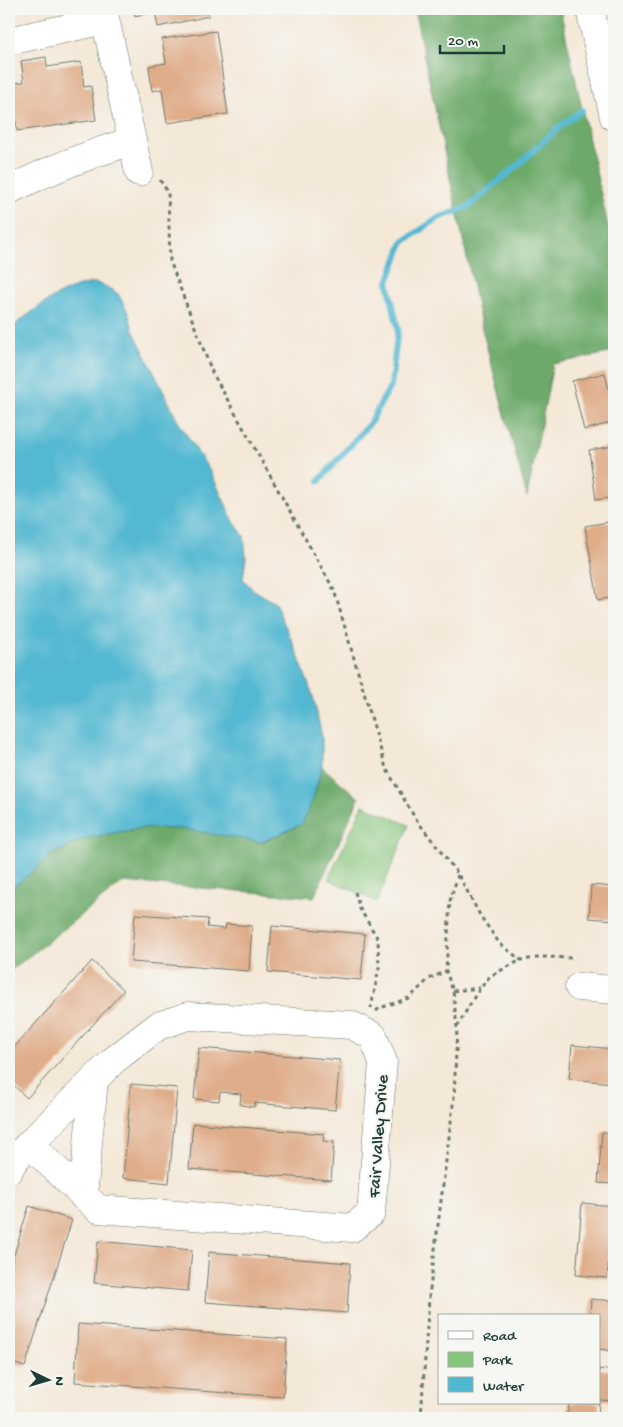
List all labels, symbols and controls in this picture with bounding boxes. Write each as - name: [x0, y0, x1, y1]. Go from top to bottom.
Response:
- scale bar: [440, 22, 504, 54]
- text: 20 m: [448, 33, 478, 51]
- street label: Fair Valley Drive: [365, 1073, 394, 1199]
- legend: [438, 1314, 600, 1404]
- text: Road: [483, 1328, 517, 1346]
- text: Park: [482, 1352, 513, 1370]
- north arrow: [22, 1354, 72, 1404]
- text: N: [50, 1376, 67, 1386]
- text: Water: [483, 1378, 525, 1396]

